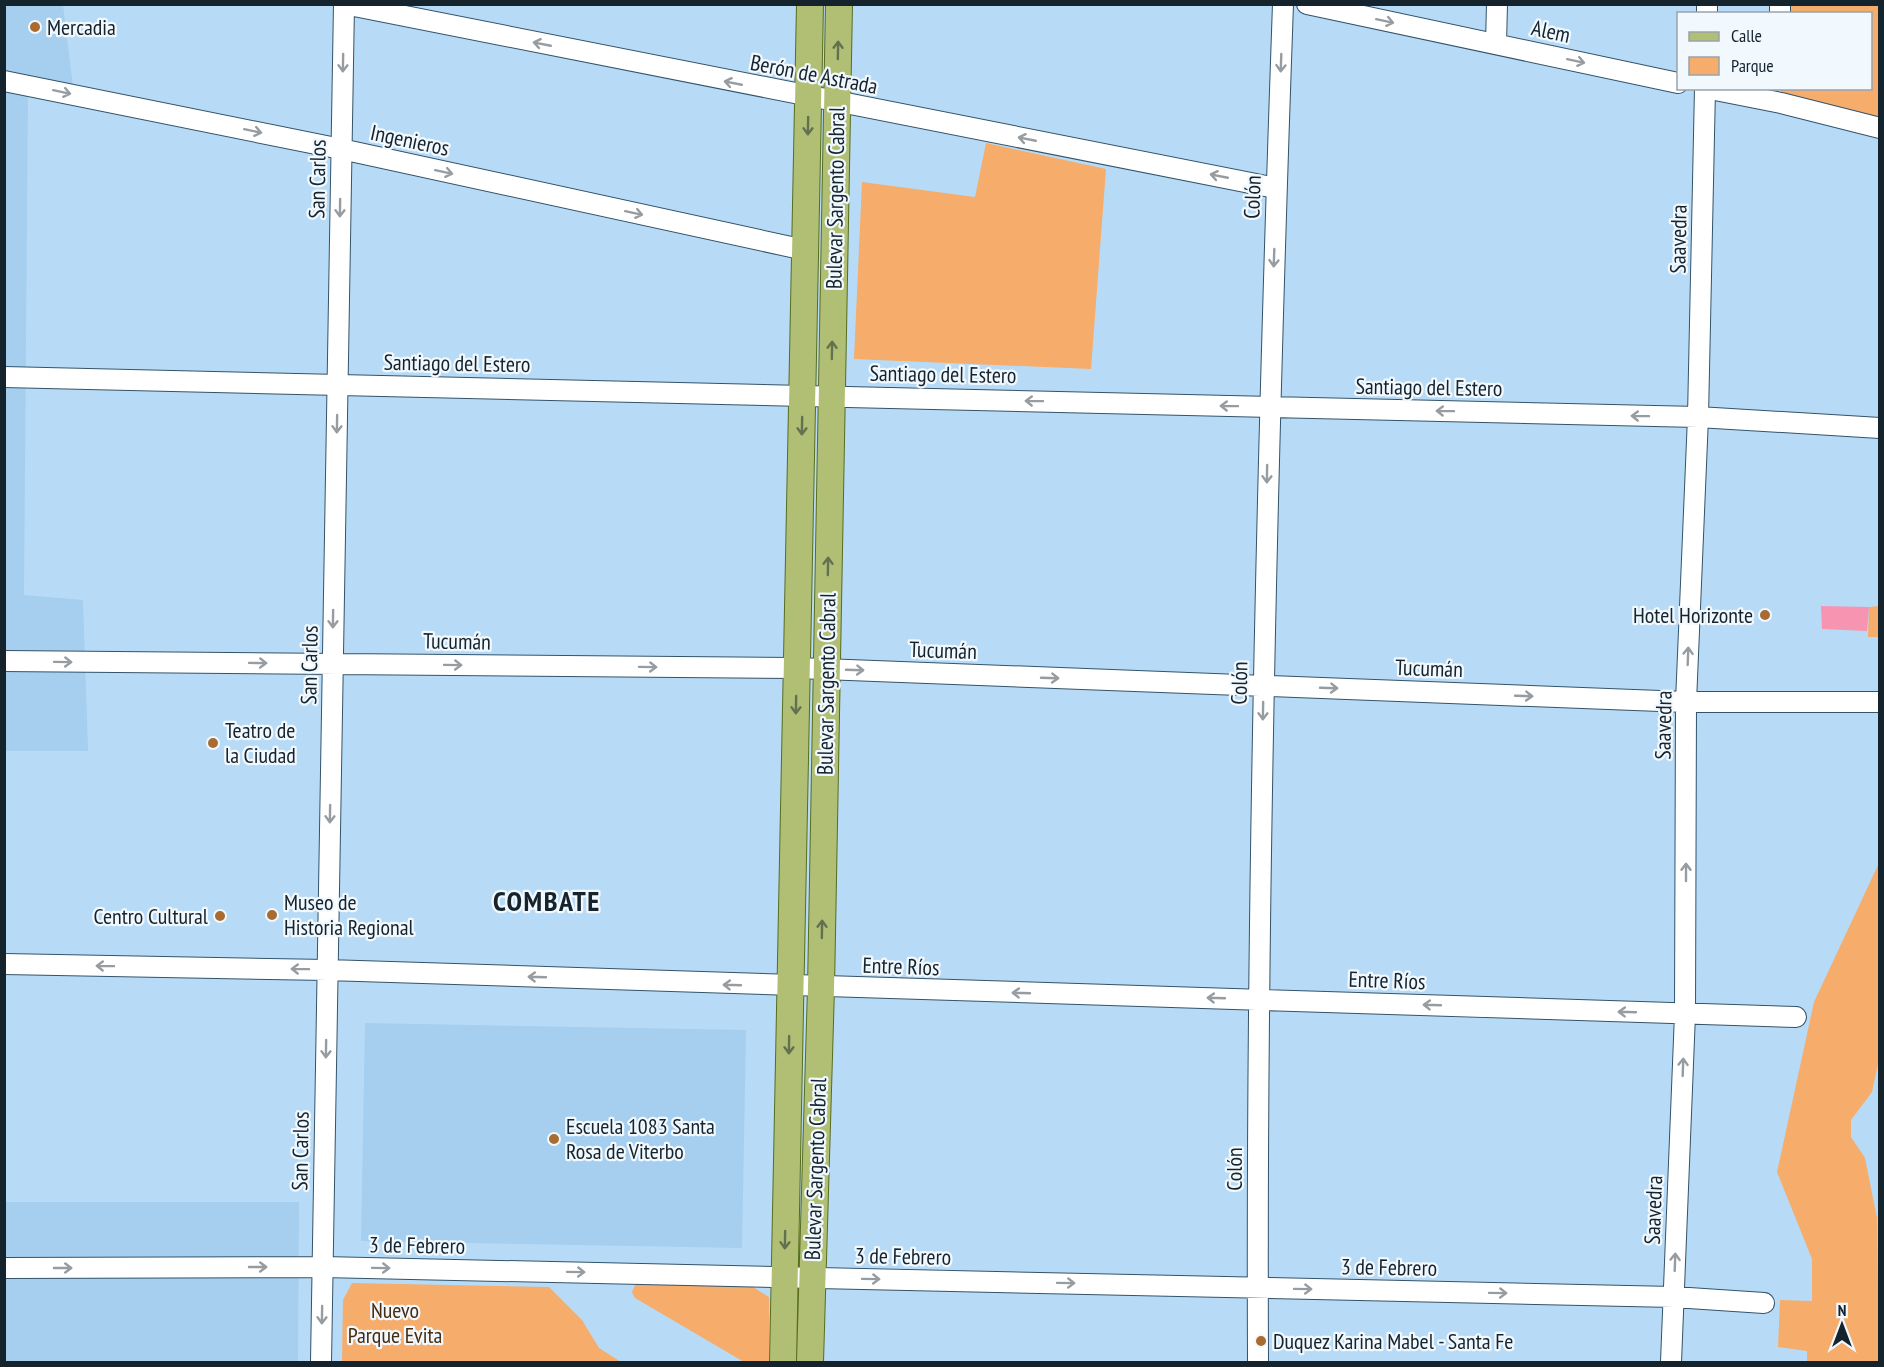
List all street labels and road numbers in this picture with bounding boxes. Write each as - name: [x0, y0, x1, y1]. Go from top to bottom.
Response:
- street label: Alem: [1529, 13, 1573, 49]
- street label: Berón de Astrada: [748, 48, 880, 100]
- street label: Bulevar Sargento Cabral: [819, 106, 851, 289]
- street label: Ingenieros: [368, 118, 452, 162]
- street label: San Carlos: [302, 139, 332, 219]
- street label: Colón: [1237, 175, 1267, 219]
- street label: Saavedra: [1663, 204, 1693, 274]
- street label: Santiago del Estero: [383, 348, 531, 378]
- street label: Santiago del Estero: [869, 359, 1017, 389]
- street label: Santiago del Estero: [1355, 372, 1503, 402]
- street label: Bulevar Sargento Cabral: [810, 592, 842, 775]
- street label: San Carlos: [294, 625, 324, 705]
- street label: Tucumán: [423, 626, 491, 656]
- street label: Tucumán: [909, 635, 977, 665]
- street label: Tucumán: [1395, 653, 1463, 683]
- street label: Colón: [1225, 661, 1253, 705]
- street label: Saavedra: [1648, 690, 1678, 760]
- street label: Entre Ríos: [862, 951, 940, 981]
- street label: Entre Ríos: [1348, 965, 1426, 995]
- street label: Bulevar Sargento Cabral: [798, 1076, 832, 1261]
- street label: San Carlos: [285, 1111, 315, 1191]
- street label: Colón: [1220, 1147, 1248, 1191]
- street label: Saavedra: [1638, 1175, 1668, 1245]
- street label: 3 de Febrero: [369, 1230, 465, 1260]
- street label: 3 de Febrero: [855, 1241, 951, 1271]
- street label: 3 de Febrero: [1341, 1252, 1437, 1282]

